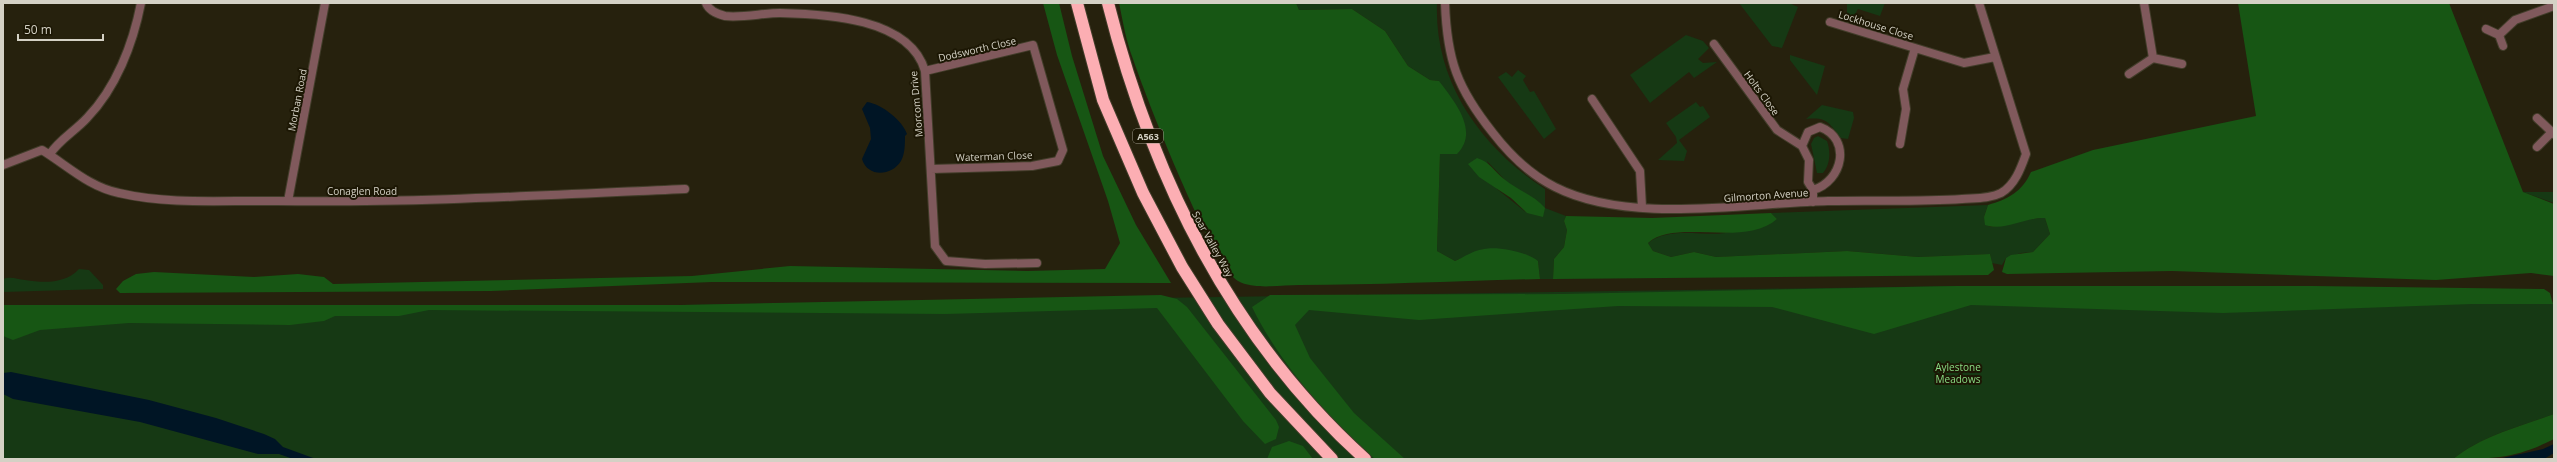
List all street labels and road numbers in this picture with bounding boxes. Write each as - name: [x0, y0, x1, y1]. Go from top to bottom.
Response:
- street label: Lockhouse Close: [1837, 7, 1916, 43]
- street label: Dodsworth Close: [937, 33, 1018, 65]
- street label: Morban Road: [284, 68, 310, 132]
- street label: Holts Close: [1741, 68, 1783, 118]
- street label: Morcom Drive: [906, 70, 926, 138]
- road number: A563: [1133, 129, 1163, 143]
- street label: Waterman Close: [955, 148, 1033, 164]
- street label: Conaglen Road: [327, 184, 397, 198]
- street label: Gilmorton Avenue: [1723, 185, 1809, 205]
- street label: Soar Valley Way: [1189, 209, 1237, 280]

